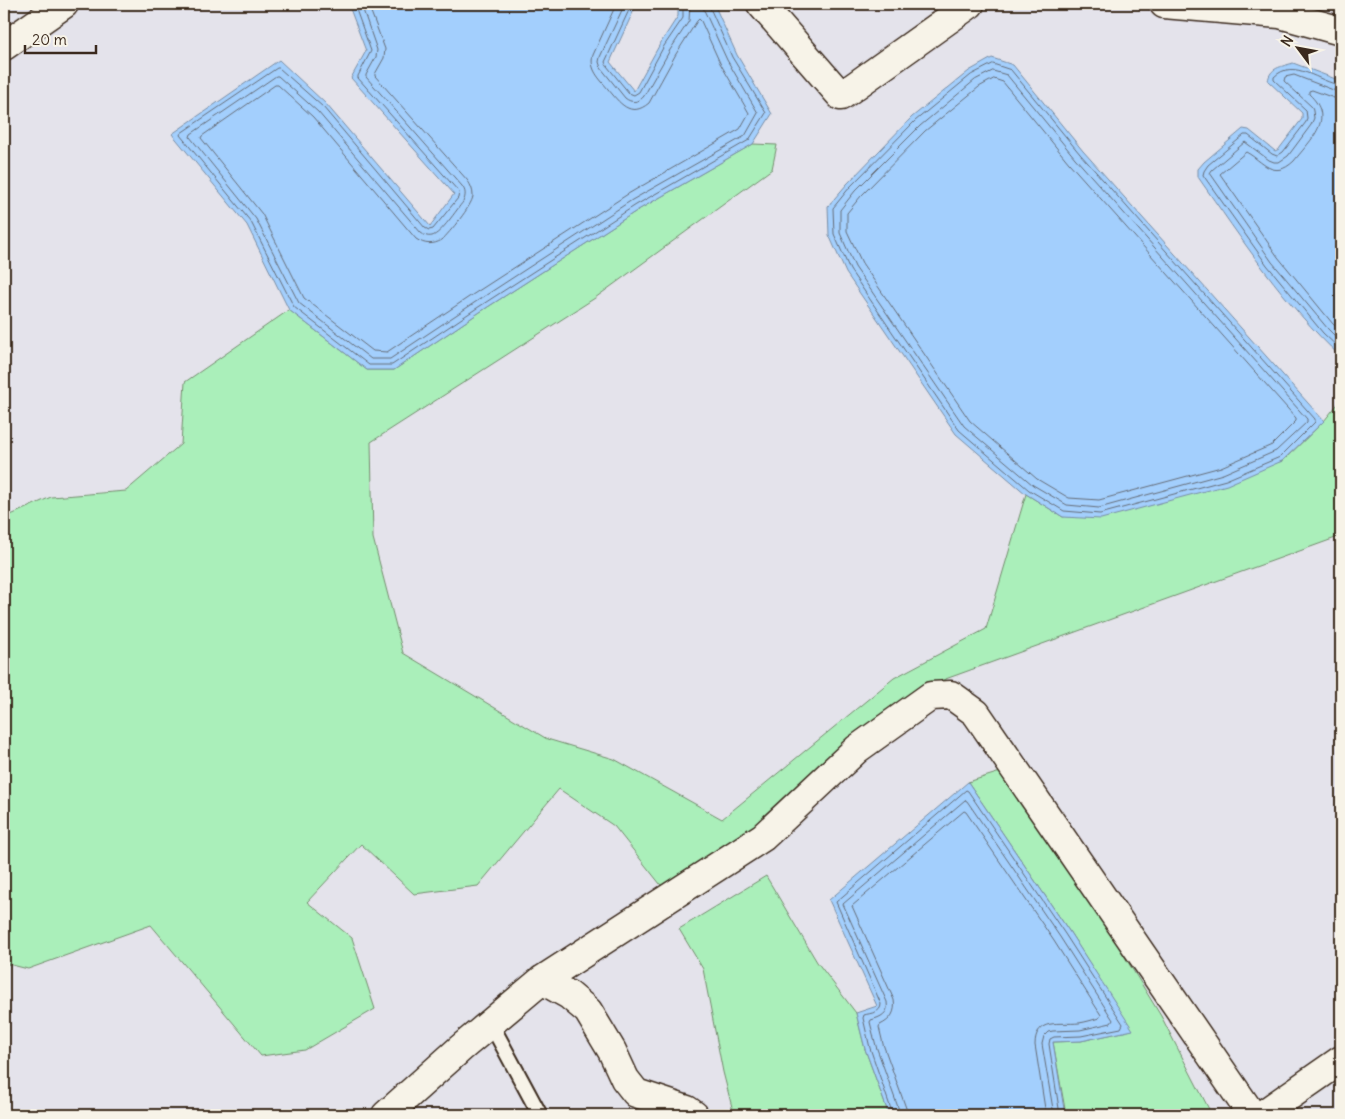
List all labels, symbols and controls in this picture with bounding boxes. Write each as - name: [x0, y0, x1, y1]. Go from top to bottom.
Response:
- scale bar: [25, 22, 96, 54]
- north arrow: [1272, 22, 1322, 72]
- text: 20 m: [32, 30, 67, 49]
- text: N: [1277, 32, 1297, 50]

